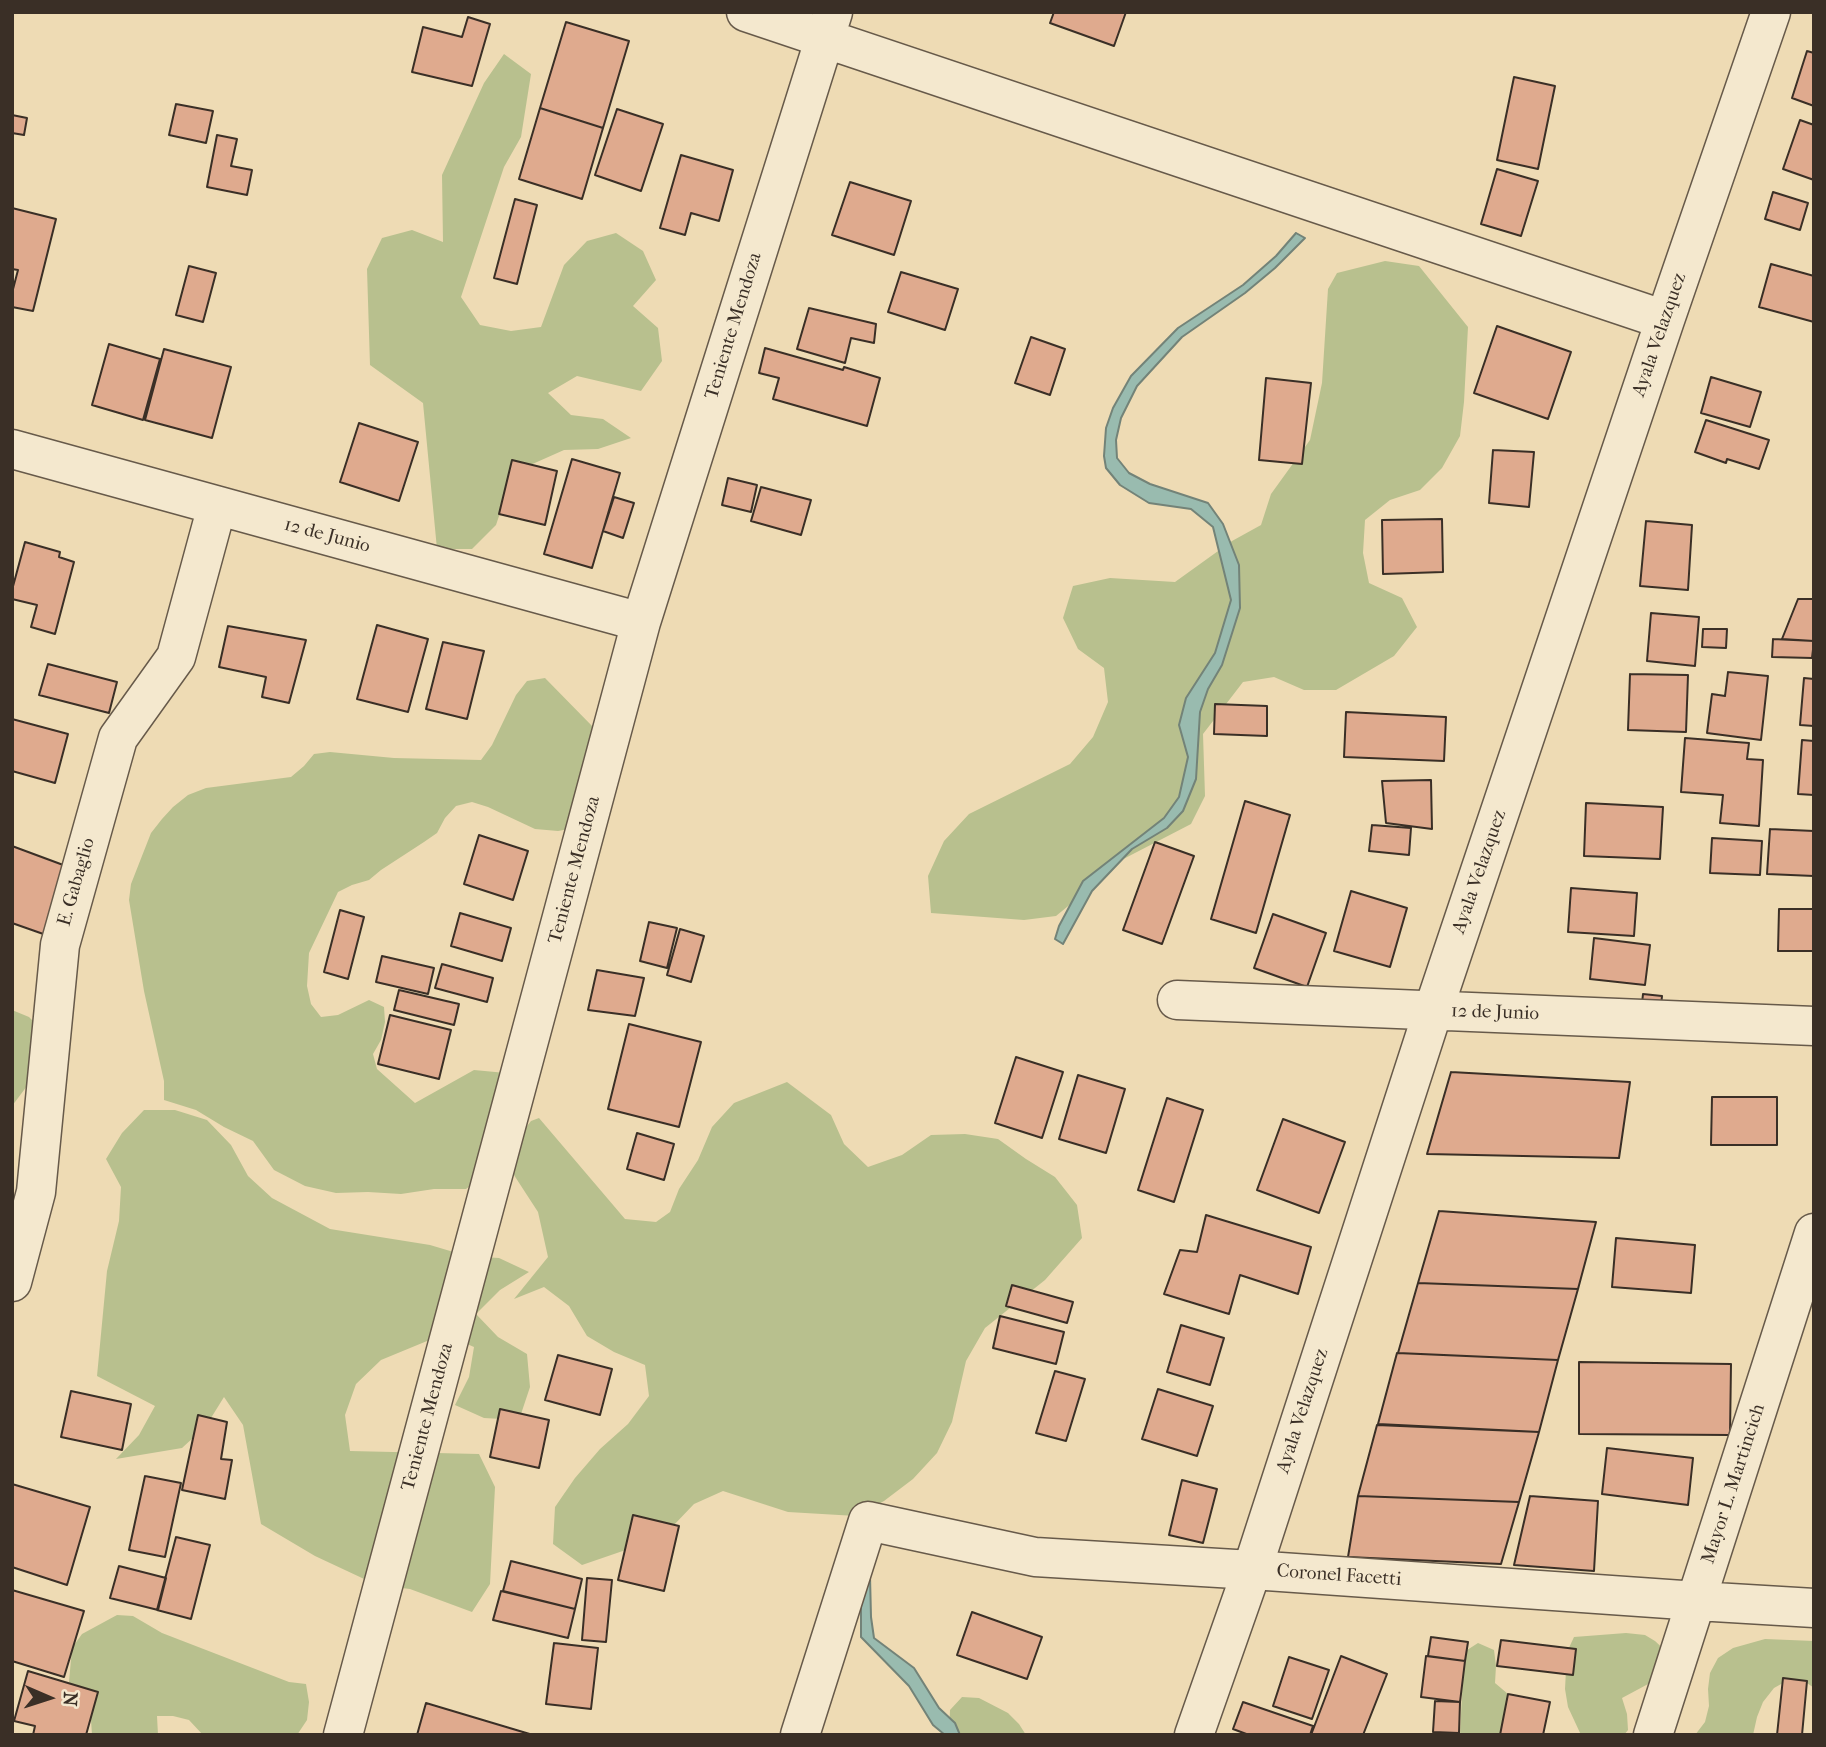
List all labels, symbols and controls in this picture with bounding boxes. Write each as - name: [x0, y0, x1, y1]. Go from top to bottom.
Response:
- street label: Teniente Mendoza: [701, 250, 767, 402]
- street label: Ayala Velazquez: [1628, 270, 1692, 400]
- street label: 12 de Junio: [281, 514, 373, 558]
- street label: Teniente Mendoza: [544, 793, 606, 947]
- street label: Ayala Velazquez: [1448, 807, 1512, 937]
- street label: E. Gabaglio: [54, 835, 100, 929]
- street label: 12 de Junio: [1451, 1000, 1539, 1026]
- street label: Teniente Mendoza: [397, 1340, 459, 1494]
- street label: Ayala Velazquez: [1272, 1346, 1334, 1476]
- street label: Mayor L. Martincich: [1697, 1401, 1771, 1567]
- street label: Coronel Facetti: [1276, 1560, 1402, 1592]
- north arrow: [14, 1663, 84, 1733]
- text: N: [59, 1691, 81, 1707]

